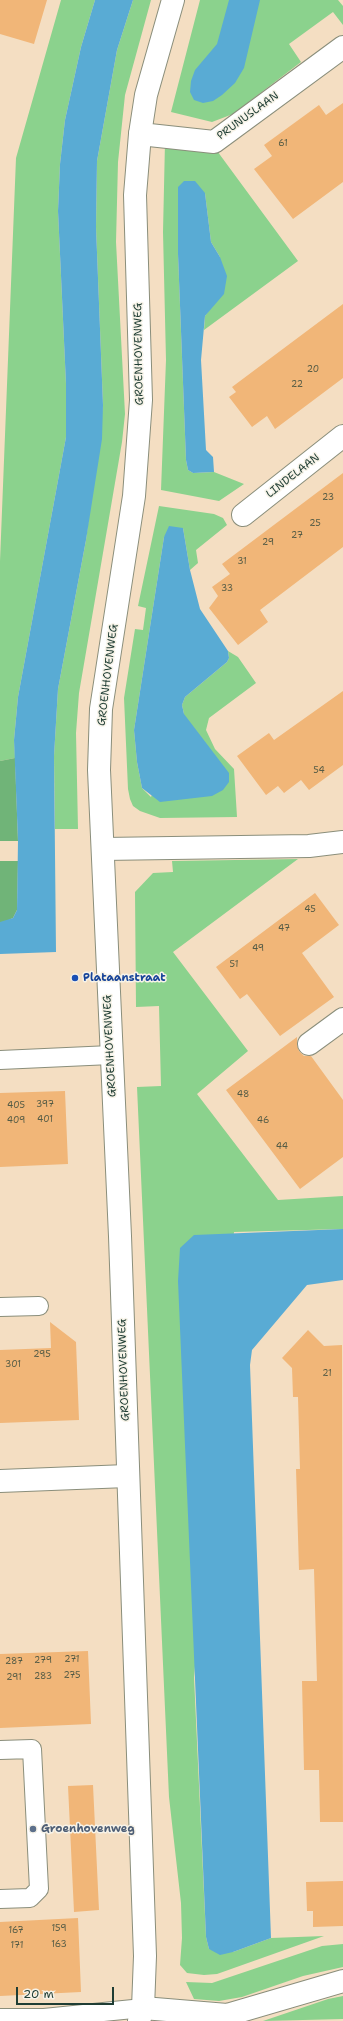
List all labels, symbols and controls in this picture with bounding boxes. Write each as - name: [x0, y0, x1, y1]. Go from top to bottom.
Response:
- street label: PRUNUSLAAN: [215, 89, 281, 143]
- house number: 61: [278, 139, 288, 149]
- street label: GROENHOVENWEG: [132, 303, 146, 405]
- house number: 20: [307, 365, 319, 375]
- house number: 22: [291, 380, 303, 390]
- street label: LINDELAAN: [264, 451, 322, 501]
- house number: 23: [322, 493, 334, 503]
- house number: 25: [309, 519, 321, 529]
- house number: 27: [291, 531, 303, 541]
- house number: 29: [262, 538, 274, 548]
- house number: 31: [237, 557, 247, 567]
- house number: 33: [221, 584, 233, 594]
- street label: GROENHOVENWEG: [95, 623, 121, 727]
- house number: 54: [313, 766, 325, 776]
- house number: 45: [304, 905, 316, 915]
- house number: 47: [278, 924, 290, 934]
- house number: 49: [252, 944, 264, 954]
- house number: 51: [230, 960, 238, 970]
- place label: Plataanstraat: [83, 971, 166, 985]
- marker: Plataanstraat: [70, 973, 80, 983]
- street label: GROENHOVENWEG: [101, 995, 119, 1097]
- house number: 48: [237, 1090, 249, 1100]
- house number: 397: [36, 1100, 54, 1110]
- house number: 405: [7, 1101, 25, 1111]
- house number: 401: [37, 1115, 53, 1125]
- house number: 409: [7, 1116, 25, 1126]
- house number: 46: [257, 1116, 269, 1126]
- house number: 44: [276, 1142, 288, 1152]
- street label: GROENHOVENWEG: [116, 1319, 132, 1421]
- house number: 295: [33, 1350, 51, 1360]
- house number: 301: [5, 1360, 21, 1370]
- house number: 21: [322, 1369, 332, 1379]
- house number: 271: [64, 1655, 80, 1665]
- house number: 279: [34, 1656, 52, 1666]
- house number: 287: [5, 1657, 23, 1667]
- house number: 275: [63, 1671, 81, 1681]
- house number: 283: [34, 1672, 52, 1682]
- house number: 291: [6, 1673, 22, 1683]
- place label: Groenhovenweg: [41, 1822, 135, 1836]
- marker: Groenhovenweg: [28, 1824, 38, 1834]
- house number: 159: [52, 1924, 66, 1934]
- house number: 167: [8, 1926, 24, 1936]
- house number: 163: [51, 1940, 67, 1950]
- house number: 171: [11, 1941, 23, 1951]
- scale bar: [18, 1979, 116, 2005]
- text: 20 m: [23, 1986, 54, 2002]

